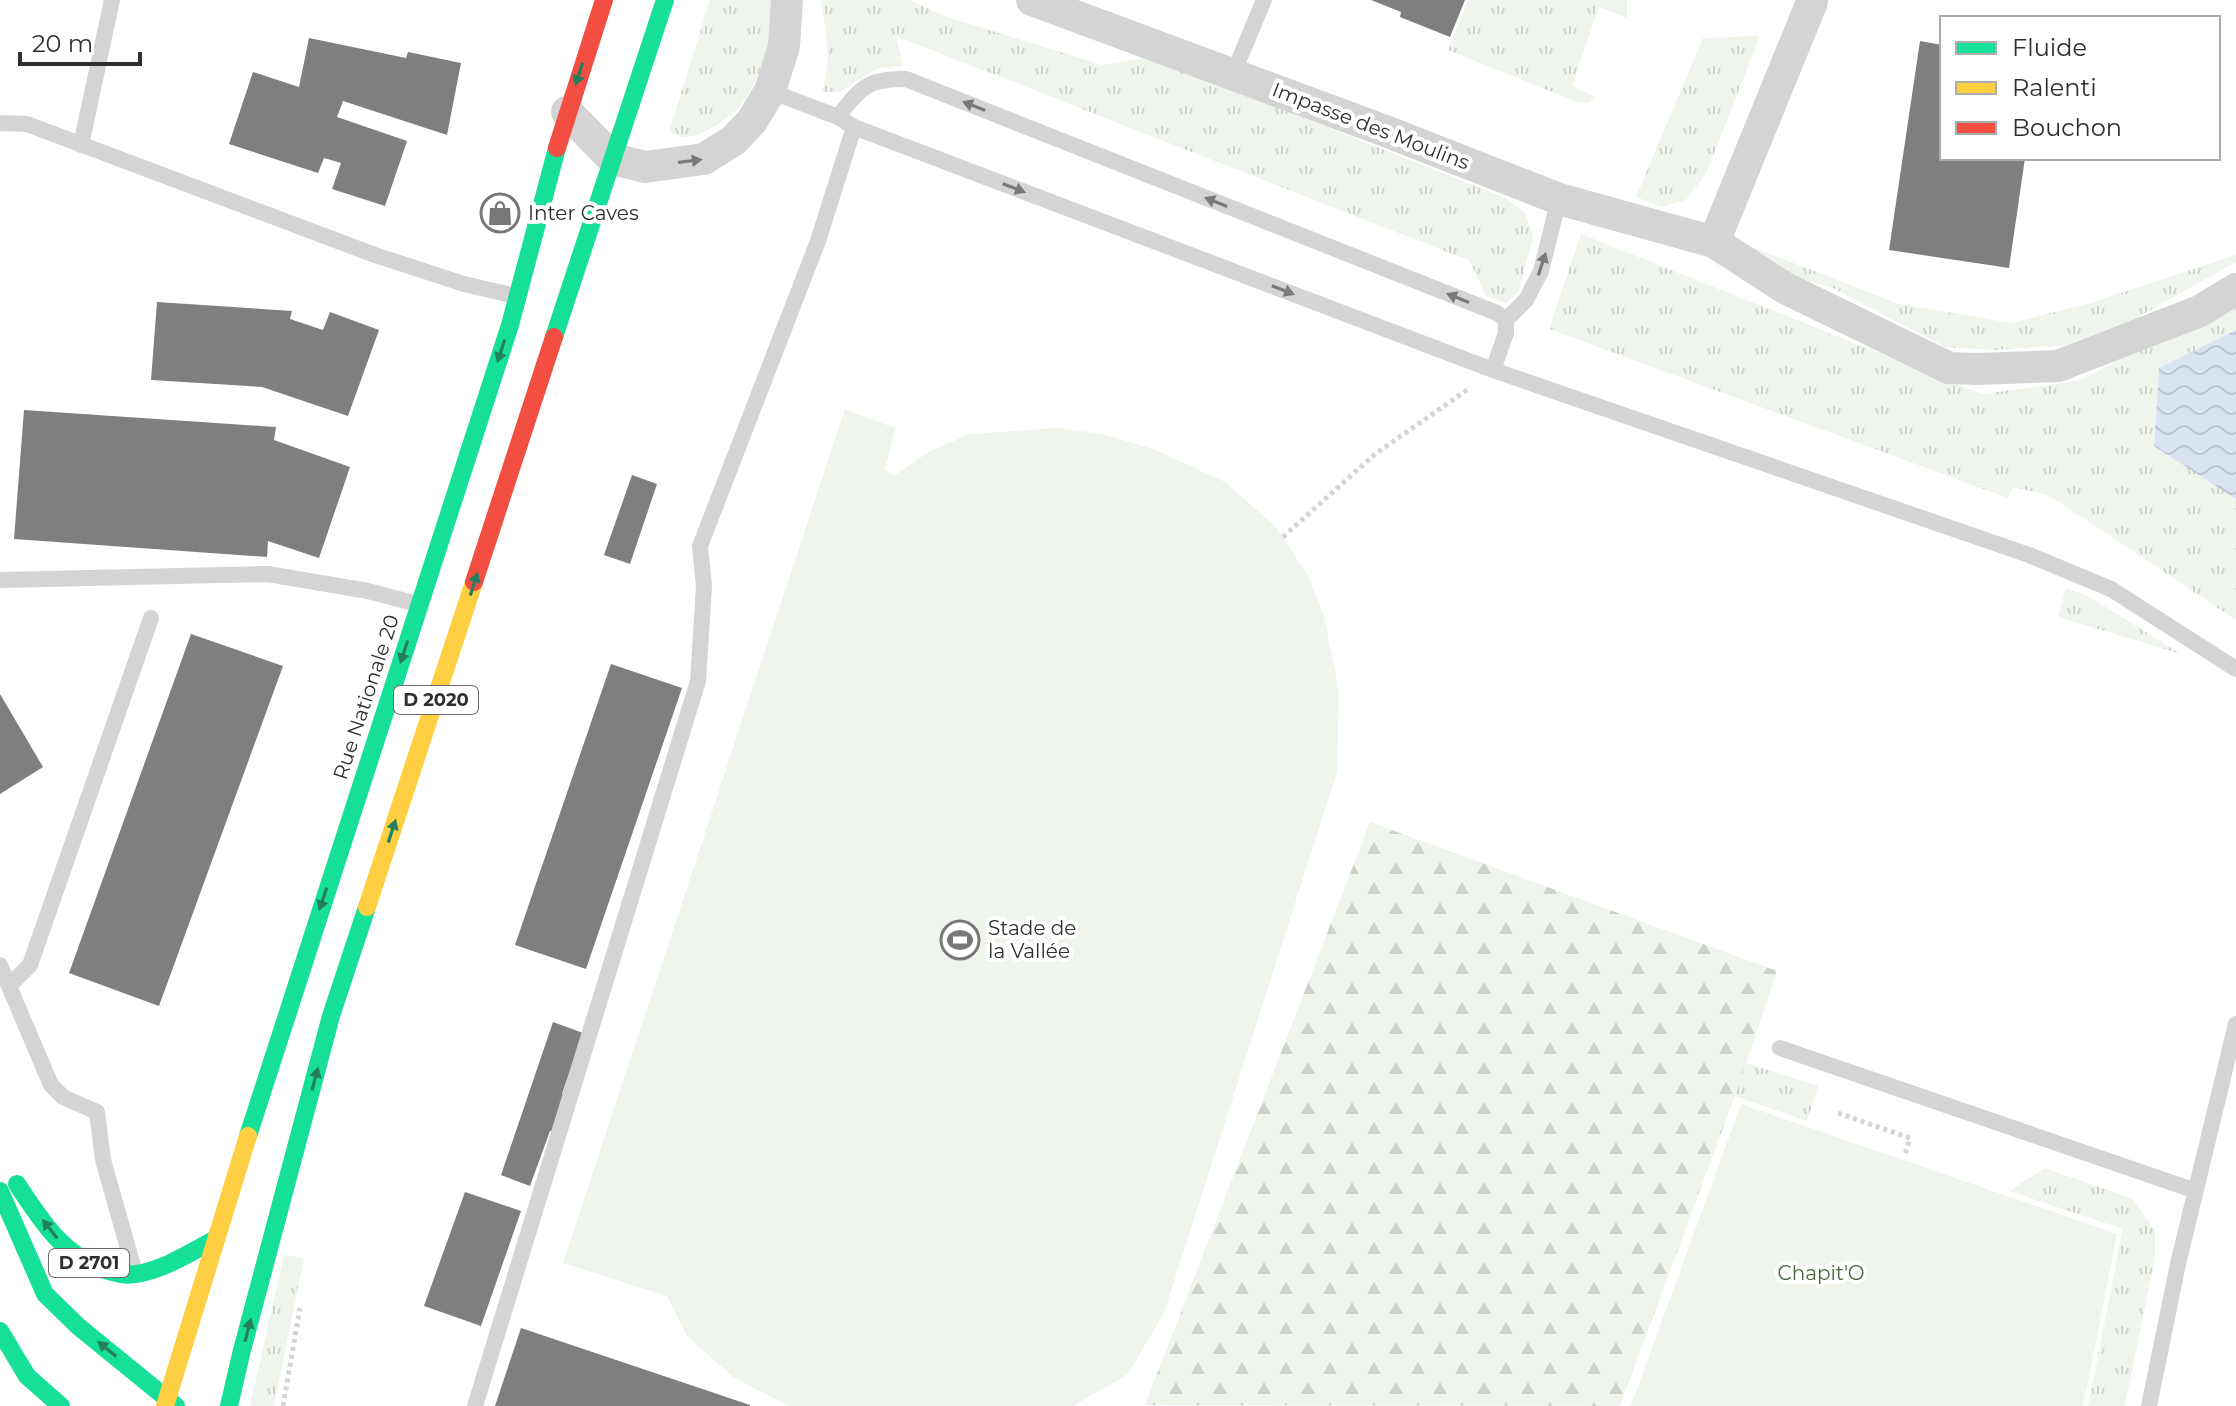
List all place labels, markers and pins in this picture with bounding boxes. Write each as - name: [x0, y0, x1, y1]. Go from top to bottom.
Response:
- shop icon: Inter Caves: [479, 192, 521, 234]
- place label: Inter Caves: [528, 201, 639, 225]
- place label: Stade de la Vallée: [988, 916, 1076, 963]
- sports icon: Stade de la Vallée: [939, 919, 981, 961]

